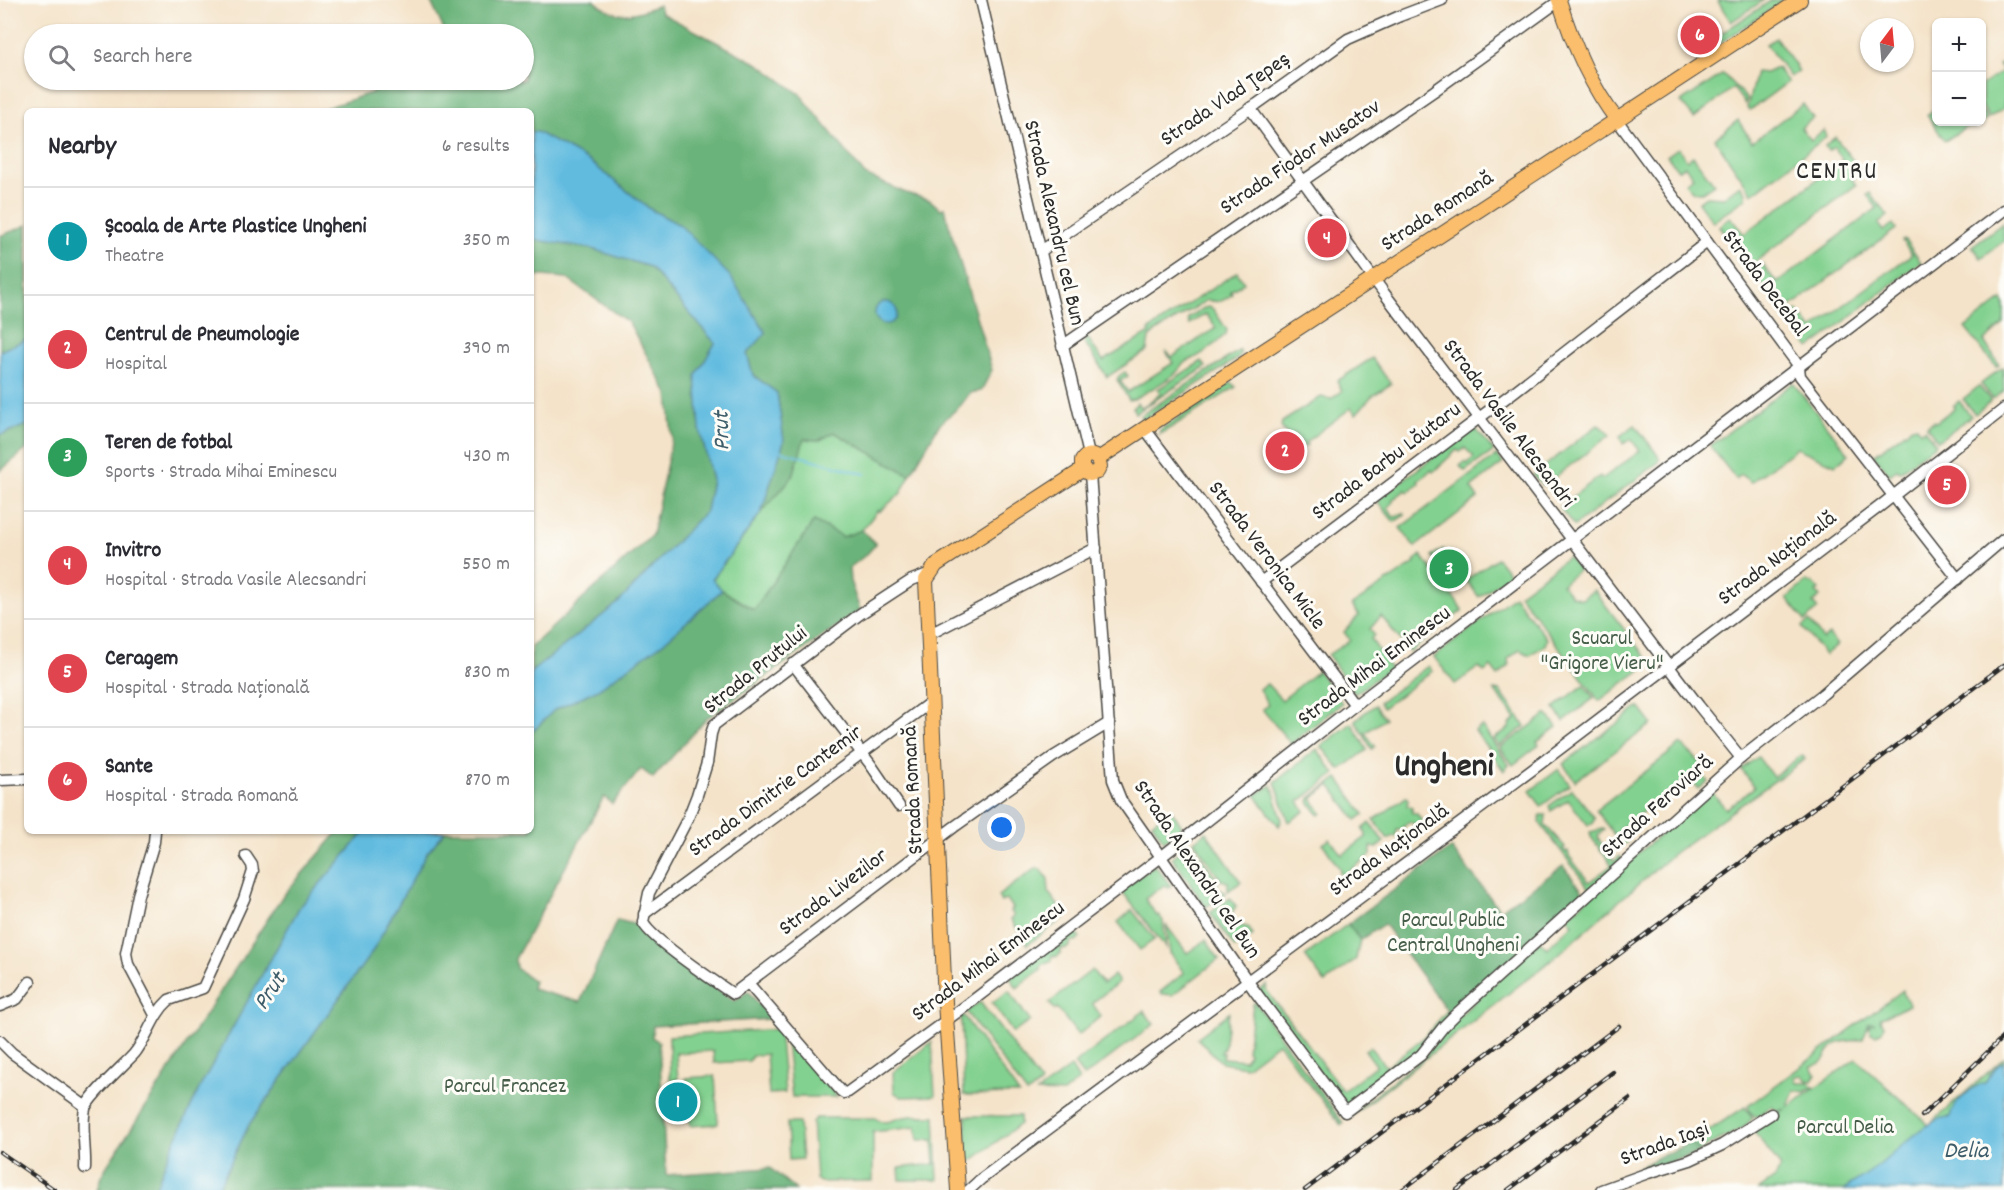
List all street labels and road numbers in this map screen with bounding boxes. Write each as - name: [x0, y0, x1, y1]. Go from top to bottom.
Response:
- street label: Strada Vlad Ţepeș: [1155, 45, 1297, 155]
- street label: Strada Fiodor Musatov: [1214, 93, 1388, 223]
- street label: Strada Alexandru cel Bun: [1014, 117, 1092, 329]
- street label: Strada Romană: [1375, 164, 1501, 260]
- street label: Strada Decebal: [1714, 224, 1814, 344]
- street label: Strada Vasile Alecsandri: [1434, 333, 1582, 515]
- street label: Strada Barbu Lăutaru: [1306, 395, 1468, 529]
- street label: Strada Veronica Micle: [1200, 475, 1332, 637]
- street label: Strada Națională: [1712, 504, 1844, 614]
- street label: Strada Mihai Eminescu: [1292, 599, 1458, 735]
- street label: Strada Prutului: [697, 619, 815, 723]
- street label: Strada Dimitrie Cantemir: [683, 718, 870, 866]
- street label: Strada Romană: [895, 725, 933, 855]
- street label: Strada Feroviară: [1595, 748, 1721, 866]
- street label: Strada Alexandru cel Bun: [1125, 775, 1267, 965]
- street label: Strada Națională: [1324, 797, 1456, 905]
- street label: Strada Livezilor: [773, 841, 896, 944]
- street label: Strada Mihai Eminescu: [906, 894, 1072, 1030]
- street label: Strada Iași: [1616, 1115, 1714, 1175]

